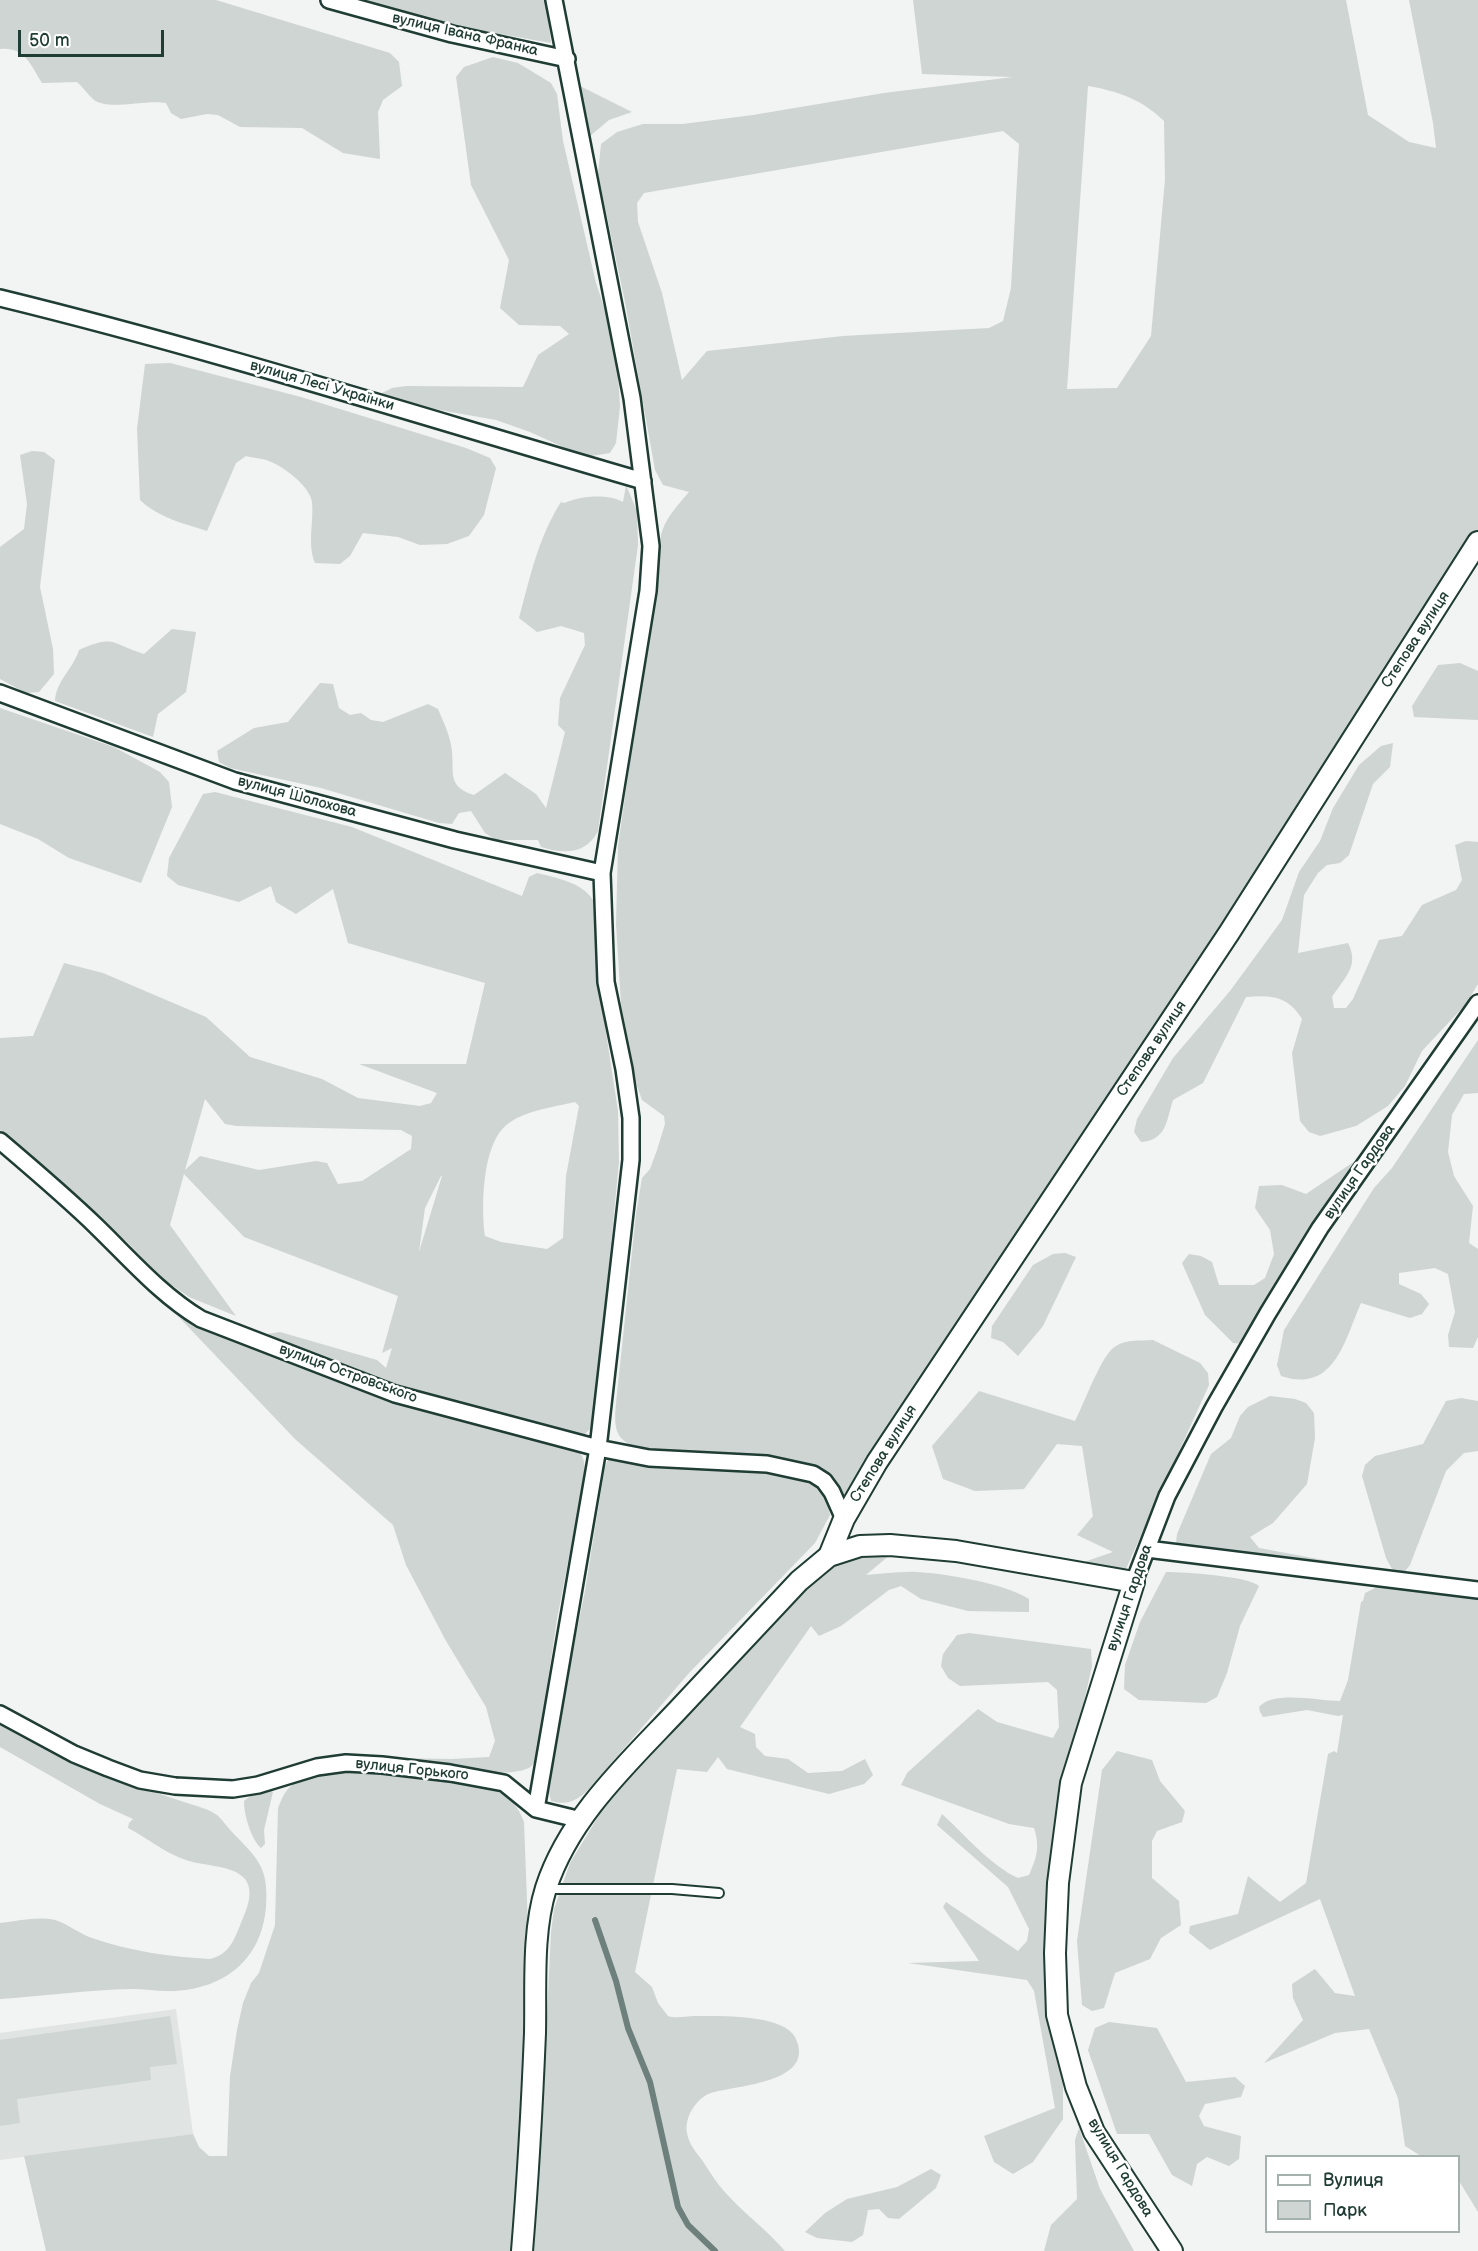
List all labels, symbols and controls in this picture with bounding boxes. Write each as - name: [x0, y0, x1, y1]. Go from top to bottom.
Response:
- street label: вулиця Івана Франка: [390, 9, 540, 61]
- scale bar: [21, 18, 166, 56]
- text: 50 m: [29, 30, 70, 51]
- street label: вулиця Лесі Українки: [248, 357, 396, 415]
- street label: Степова вулиця: [1378, 588, 1454, 692]
- street label: вулиця Шолохова: [236, 772, 358, 822]
- street label: Степова вулиця: [1113, 998, 1191, 1100]
- street label: вулиця Гардова: [1321, 1121, 1399, 1223]
- street label: вулиця Островського: [276, 1341, 420, 1407]
- street label: Степова вулиця: [847, 1402, 921, 1506]
- street label: вулиця Гардова: [1103, 1542, 1157, 1654]
- street label: вулиця Горького: [355, 1755, 469, 1785]
- street label: вулиця Гардова: [1084, 2115, 1156, 2221]
- legend: [1265, 2155, 1460, 2233]
- text: Вулиця: [1323, 2170, 1384, 2191]
- text: Парк: [1323, 2200, 1367, 2221]

